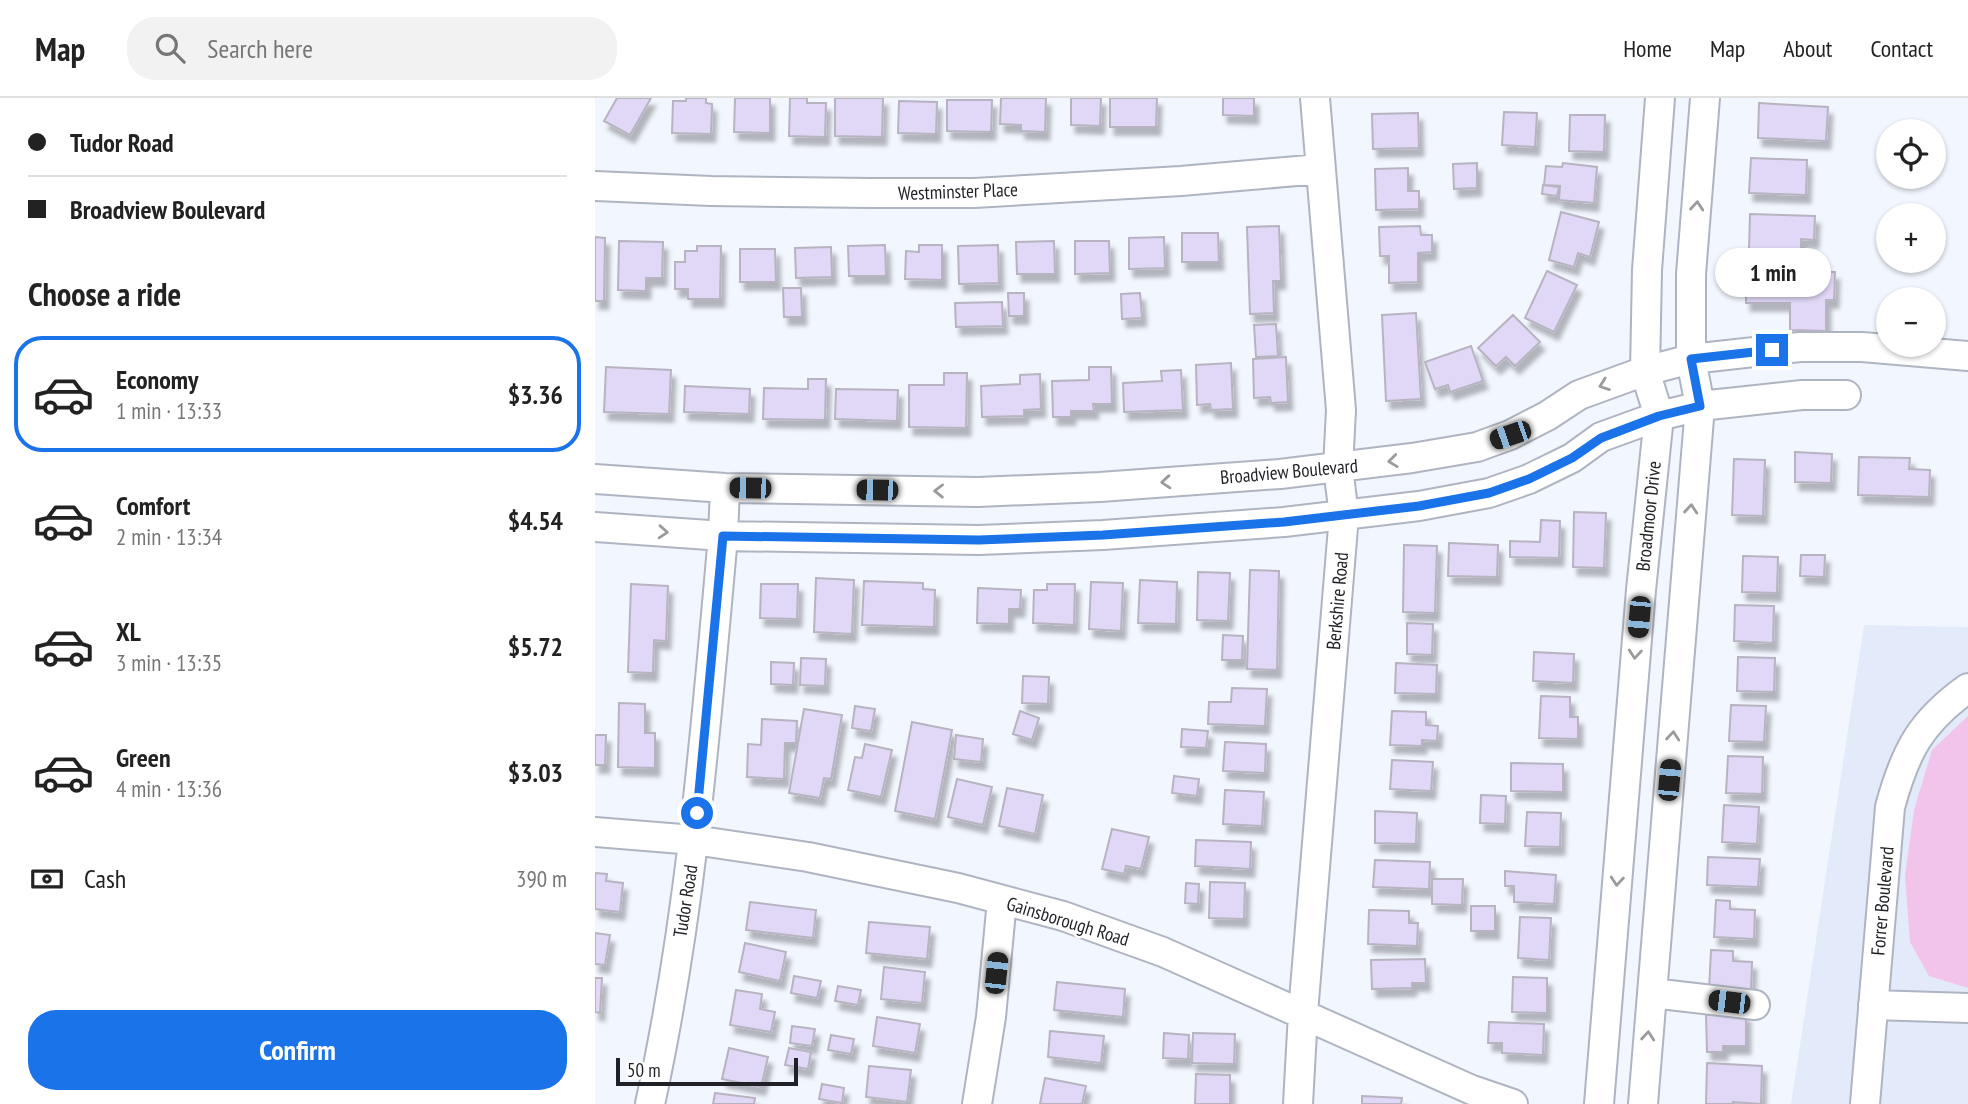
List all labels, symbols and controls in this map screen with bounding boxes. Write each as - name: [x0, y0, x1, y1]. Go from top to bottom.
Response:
- search box: [127, 17, 617, 80]
- text: Map: [35, 27, 85, 70]
- icon: search: [151, 29, 189, 67]
- text: Search here: [207, 32, 313, 65]
- text: Home: [1623, 33, 1672, 64]
- text: Map: [1710, 33, 1745, 64]
- text: About: [1783, 33, 1832, 64]
- text: Contact: [1870, 33, 1933, 64]
- map controls: [1876, 119, 1946, 357]
- button: locate: [1876, 119, 1946, 189]
- text: Tudor Road: [70, 126, 174, 159]
- street label: Westminster Place: [898, 177, 1018, 205]
- text: Broadview Boulevard: [70, 193, 265, 226]
- one-way arrow: [1689, 200, 1704, 211]
- button: +: [1876, 203, 1946, 273]
- callout: 1 min: [1714, 248, 1830, 298]
- text: 1 min: [1750, 258, 1796, 287]
- text: Choose a ride: [28, 273, 181, 315]
- button: −: [1876, 287, 1946, 357]
- route end: [1756, 334, 1788, 366]
- icon: car: [32, 363, 95, 426]
- text: Economy: [116, 363, 198, 396]
- one-way arrow: [1599, 377, 1611, 391]
- text: $3.36: [508, 378, 563, 411]
- text: 1 min · 13:33: [116, 396, 222, 425]
- car: [1487, 418, 1534, 452]
- street label: Broadview Boulevard: [1219, 453, 1359, 489]
- one-way arrow: [1387, 453, 1399, 468]
- street label: Broadmoor Drive: [1630, 460, 1666, 572]
- one-way arrow: [1161, 474, 1172, 489]
- car: [729, 477, 772, 499]
- car: [856, 479, 899, 501]
- one-way arrow: [933, 483, 944, 499]
- icon: car: [32, 489, 95, 552]
- text: Comfort: [116, 489, 190, 522]
- one-way arrow: [1683, 503, 1698, 514]
- text: $4.54: [508, 504, 563, 537]
- text: 2 min · 13:34: [116, 522, 222, 551]
- one-way arrow: [658, 524, 669, 539]
- street label: Berkshire Road: [1321, 551, 1353, 651]
- car: [1627, 595, 1652, 639]
- icon: car: [32, 615, 95, 678]
- text: XL: [116, 615, 141, 648]
- text: $5.72: [508, 630, 563, 663]
- text: 3 min · 13:35: [116, 648, 222, 677]
- one-way arrow: [1628, 649, 1643, 660]
- one-way arrow: [1665, 730, 1680, 741]
- icon: car: [32, 741, 95, 804]
- text: Green: [116, 741, 171, 774]
- text: $3.03: [508, 756, 563, 789]
- car: [1657, 758, 1682, 802]
- text: 4 min · 13:36: [116, 774, 222, 803]
- route start: [681, 797, 713, 829]
- street label: Forrer Boulevard: [1865, 846, 1899, 956]
- icon: cash: [28, 860, 66, 898]
- text: Cash: [84, 862, 126, 895]
- street label: Tudor Road: [667, 863, 703, 939]
- text: 390 m: [516, 864, 567, 893]
- one-way arrow: [1610, 875, 1625, 886]
- street label: Gainsborough Road: [1004, 891, 1132, 951]
- car: [984, 951, 1009, 995]
- car: [1707, 989, 1752, 1015]
- button: Confirm: [28, 1010, 567, 1090]
- one-way arrow: [1640, 1030, 1655, 1041]
- scale bar: [616, 1055, 798, 1087]
- text: 50 m: [627, 1058, 661, 1082]

